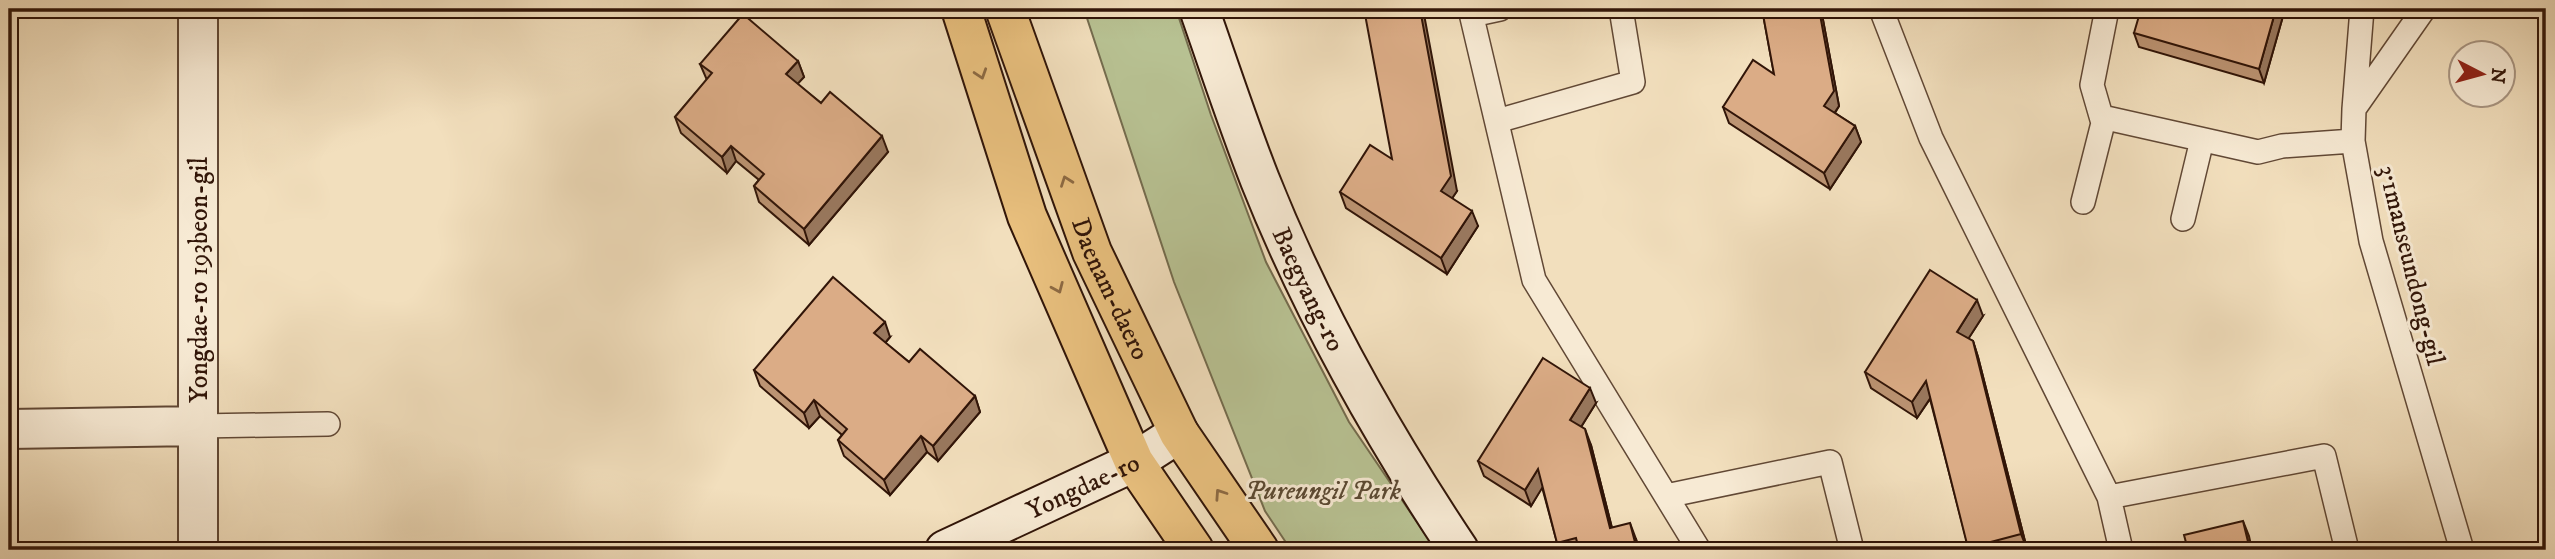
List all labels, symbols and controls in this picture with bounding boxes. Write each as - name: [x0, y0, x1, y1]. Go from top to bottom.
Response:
- north arrow: [2446, 38, 2516, 108]
- one-way arrow: [973, 67, 987, 80]
- text: N: [2485, 67, 2510, 85]
- street label: Yongdae-ro 193beon-gil: [183, 157, 216, 403]
- street label: 3·1manseundong-gil: [2370, 162, 2451, 369]
- one-way arrow: [1060, 176, 1074, 188]
- street label: Daenam-daero: [1063, 213, 1156, 366]
- street label: Baegyang-ro: [1264, 222, 1352, 357]
- one-way arrow: [1050, 281, 1064, 293]
- street label: Yongdae-ro: [1021, 447, 1145, 528]
- park label: Pureungil Park: [1245, 475, 1401, 508]
- one-way arrow: [1216, 489, 1228, 502]

